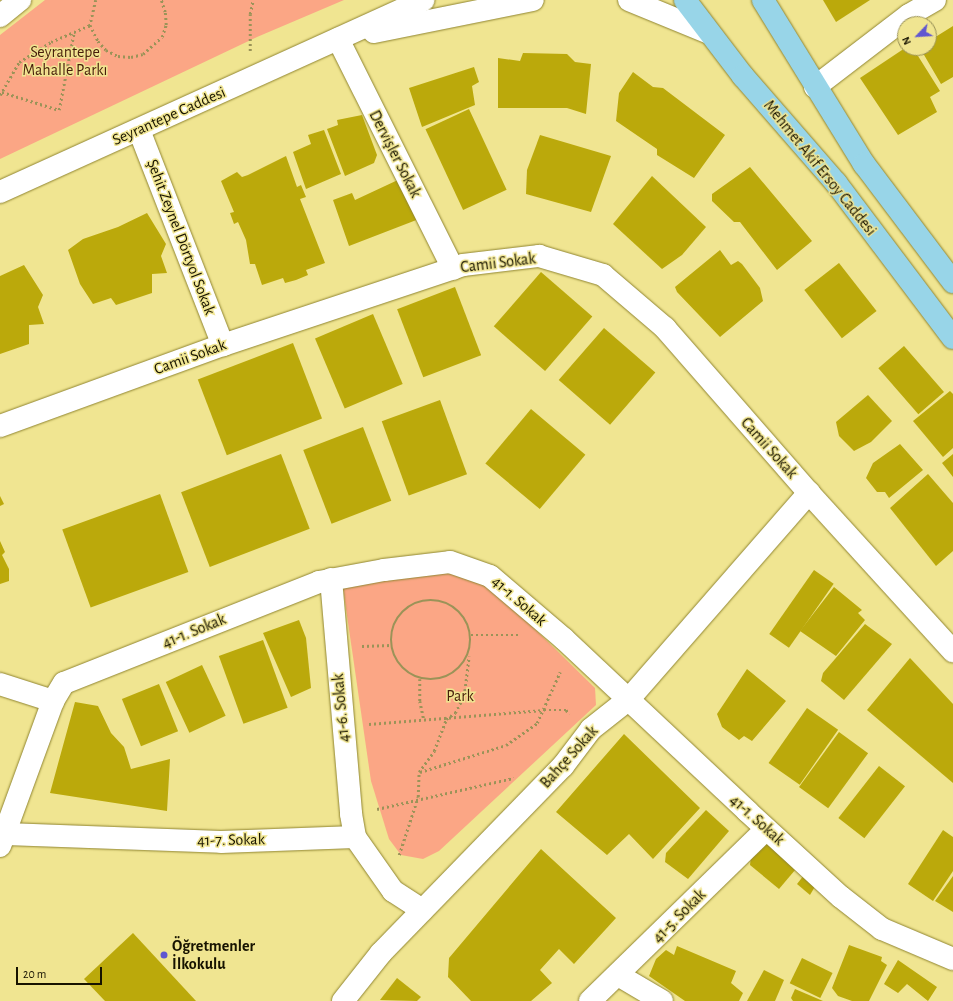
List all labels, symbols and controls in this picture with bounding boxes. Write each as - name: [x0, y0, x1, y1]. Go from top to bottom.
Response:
- north arrow: [897, 16, 937, 56]
- text: N: [900, 35, 913, 47]
- park label: Seyrantepe Mahalle Parkı: [23, 42, 107, 80]
- street label: Seyrantepe Caddesi: [109, 82, 229, 150]
- street label: Mehmet Akif Ersoy Caddesi: [759, 96, 881, 240]
- street label: Dervişler Sokak: [365, 107, 425, 201]
- street label: Şehit Zeynel Dörtyol Sokak: [142, 156, 220, 318]
- street label: Camii Sokak: [459, 249, 537, 277]
- street label: Camii Sokak: [151, 335, 229, 379]
- street label: Camii Sokak: [737, 414, 801, 482]
- street label: 41-1. Sokak: [488, 572, 550, 630]
- street label: 41-1. Sokak: [159, 610, 229, 652]
- street label: 41-6. Sokak: [328, 673, 354, 743]
- park label: Park: [446, 686, 474, 706]
- street label: Bahçe Sokak: [536, 722, 602, 792]
- street label: 41-1. Sokak: [726, 791, 788, 849]
- street label: 41-7. Sokak: [197, 830, 265, 850]
- street label: 41-5. Sokak: [648, 885, 710, 947]
- place label: Öğretmenler İlkokulu: [172, 936, 255, 974]
- marker: Öğretmenler İlkokulu: [159, 950, 169, 960]
- scale bar: [18, 959, 104, 985]
- text: 20 m: [23, 968, 46, 980]

